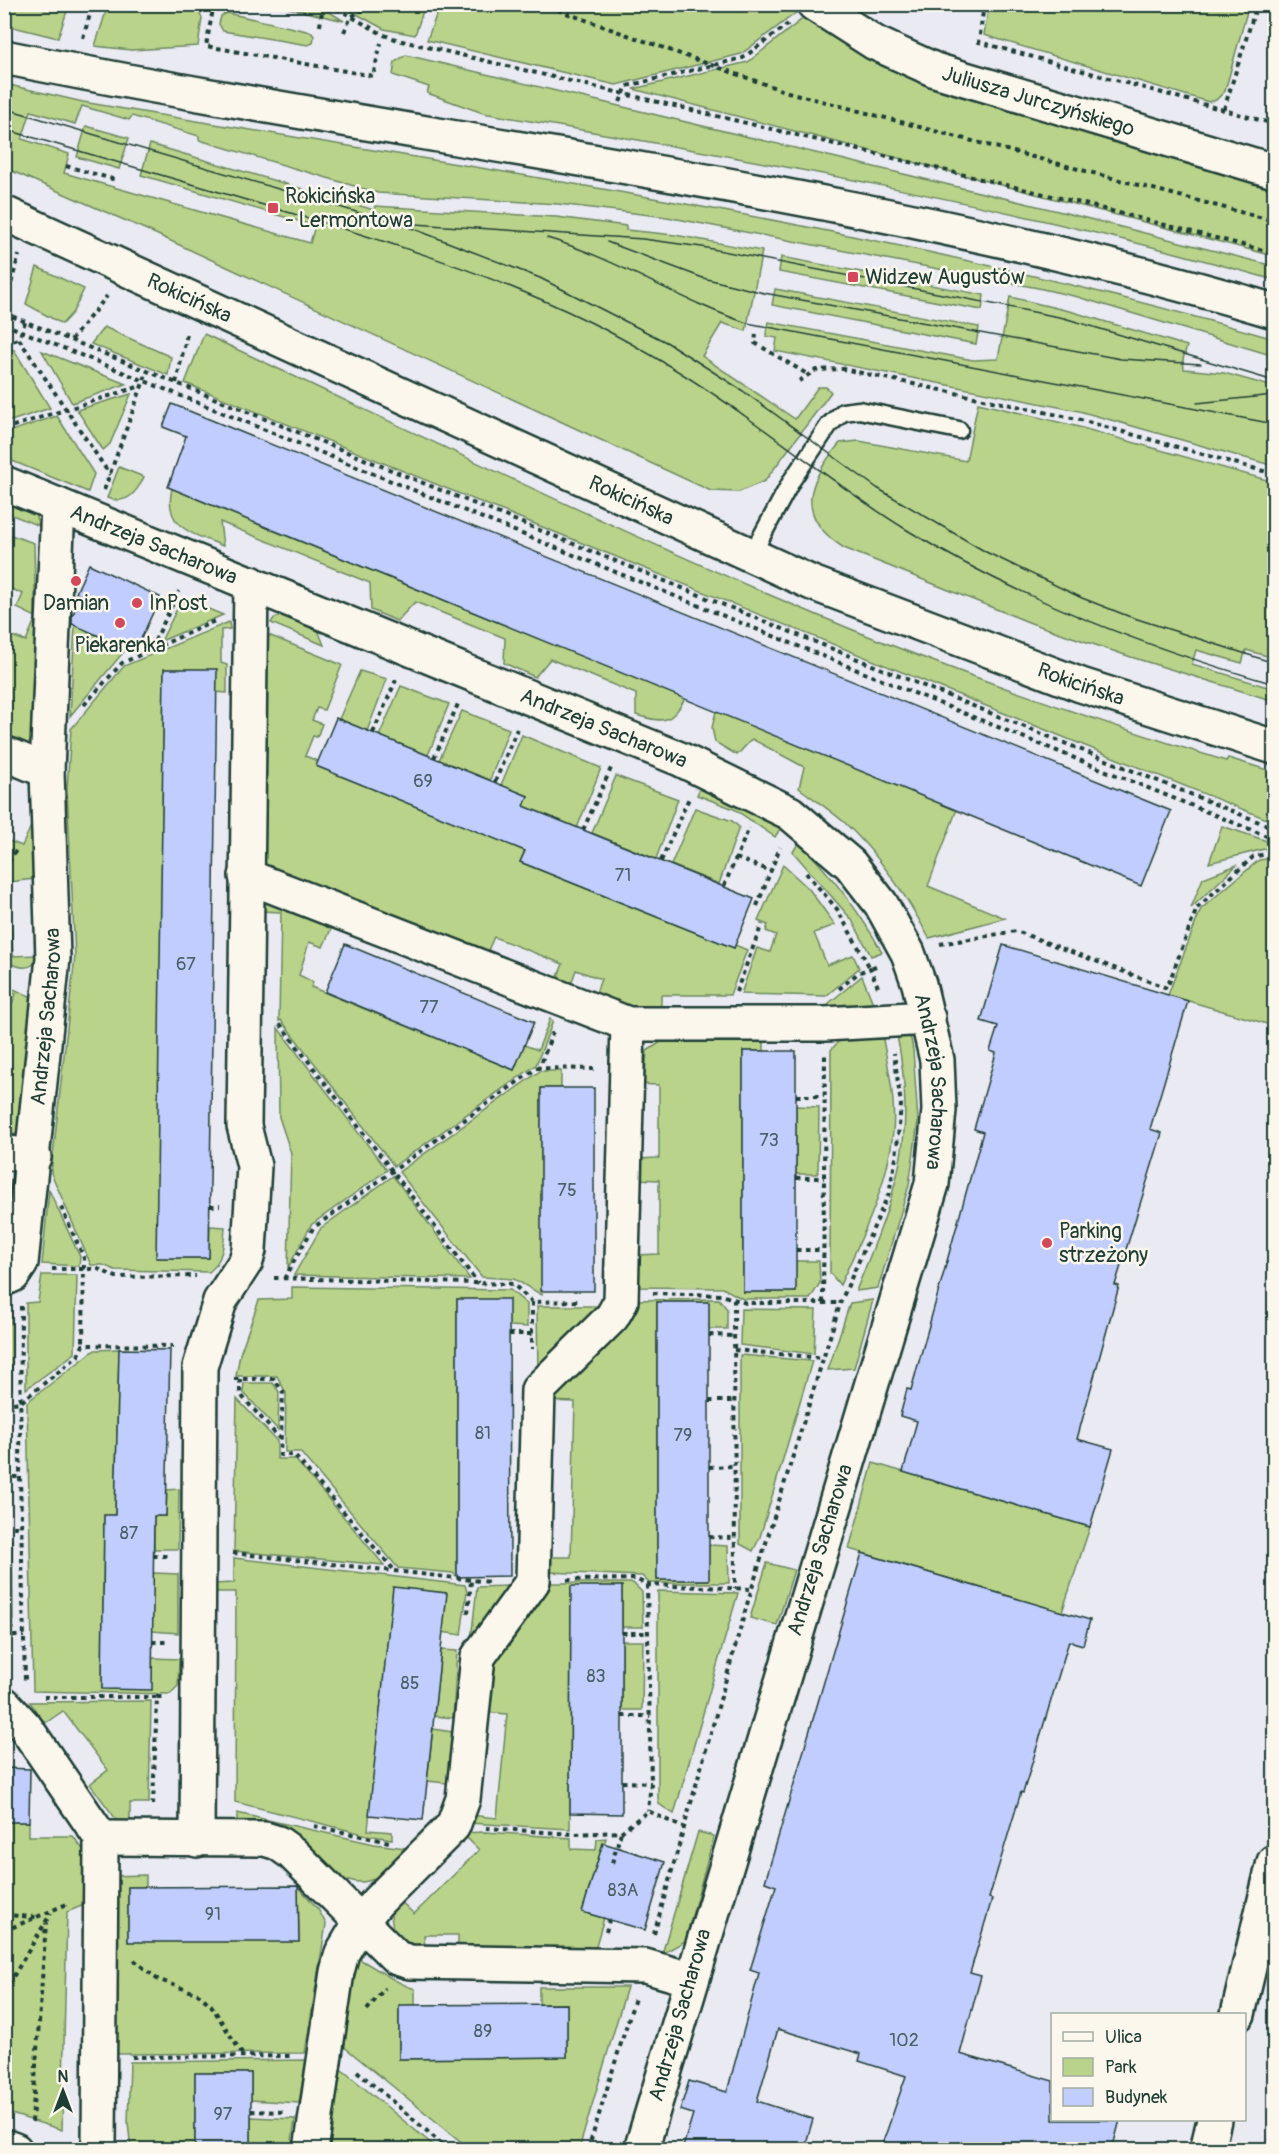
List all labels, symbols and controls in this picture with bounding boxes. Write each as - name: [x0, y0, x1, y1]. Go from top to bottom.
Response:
- street label: Juliusza Jurczyńskiego: [939, 59, 1138, 142]
- place label: Rokicińska - Lermontowa: [285, 183, 413, 234]
- marker: Rokicińska - Lermontowa: [266, 201, 280, 215]
- place label: Widzew Augustów: [865, 264, 1025, 291]
- street label: Rokicińska: [143, 267, 236, 329]
- marker: Widzew Augustów: [846, 270, 860, 284]
- street label: Rokicińska: [585, 469, 678, 531]
- street label: Andrzeja Sacharowa: [66, 498, 242, 590]
- marker: Damian: [69, 574, 83, 588]
- place label: Damian: [43, 590, 109, 617]
- place label: InPost: [149, 590, 208, 617]
- marker: InPost: [130, 596, 144, 610]
- marker: Piekarenka: [113, 616, 127, 630]
- place label: Piekarenka: [74, 632, 166, 659]
- street label: Rokicińska: [1034, 656, 1128, 712]
- street label: Andrzeja Sacharowa: [516, 682, 692, 774]
- house number: 69: [413, 770, 433, 793]
- house number: 71: [615, 864, 631, 887]
- street label: Andrzeja Sacharowa: [24, 927, 67, 1107]
- house number: 67: [176, 953, 196, 976]
- street label: Andrzeja Sacharowa: [908, 991, 953, 1171]
- house number: 77: [419, 996, 439, 1019]
- house number: 73: [759, 1129, 779, 1152]
- house number: 75: [557, 1179, 577, 1202]
- place label: Parking strzeżony: [1059, 1218, 1148, 1269]
- marker: Parking strzeżony: [1040, 1236, 1054, 1250]
- house number: 81: [475, 1422, 491, 1445]
- house number: 79: [674, 1424, 692, 1447]
- street label: Andrzeja Sacharowa: [781, 1461, 859, 1639]
- house number: 87: [120, 1522, 139, 1545]
- house number: 83: [586, 1665, 606, 1688]
- house number: 85: [401, 1672, 419, 1695]
- house number: 83A: [608, 1879, 639, 1902]
- house number: 91: [205, 1903, 221, 1926]
- street label: Andrzeja Sacharowa: [642, 1926, 718, 2104]
- legend: [1051, 2013, 1246, 2121]
- house number: 89: [474, 2020, 492, 2043]
- text: Ulica: [1105, 2026, 1142, 2049]
- house number: 102: [889, 2029, 919, 2052]
- text: Park: [1105, 2056, 1137, 2079]
- north arrow: [33, 2061, 93, 2121]
- text: N: [58, 2067, 69, 2087]
- text: Budynek: [1105, 2086, 1168, 2109]
- house number: 97: [214, 2103, 233, 2126]

